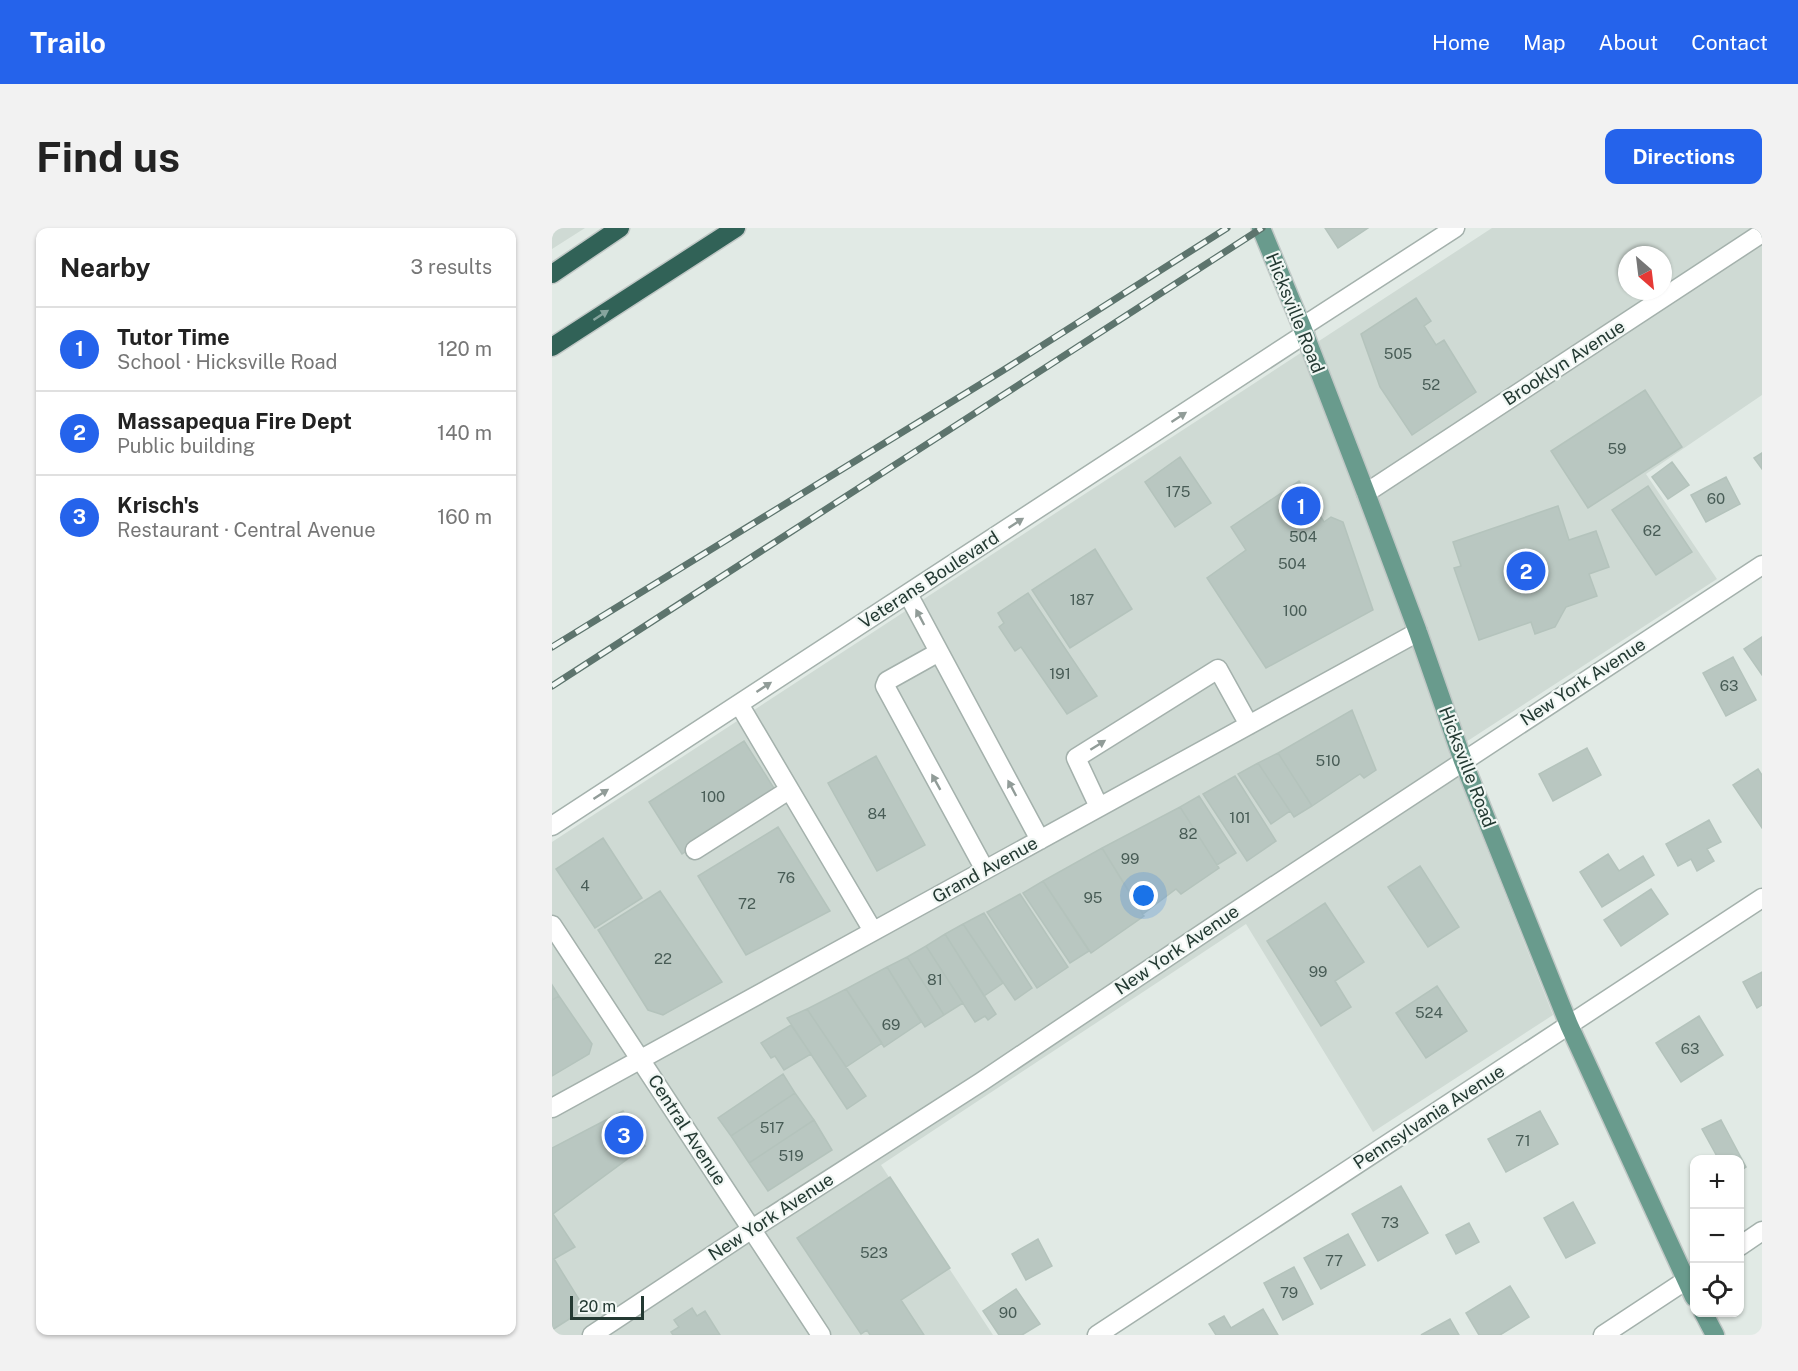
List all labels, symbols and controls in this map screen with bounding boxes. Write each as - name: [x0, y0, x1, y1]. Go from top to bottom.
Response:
- text: Trailo: [30, 26, 106, 59]
- text: Home: [1432, 30, 1490, 55]
- text: Map: [1523, 30, 1566, 55]
- text: About: [1599, 30, 1658, 55]
- text: Contact: [1691, 30, 1768, 55]
- button: Directions: [1605, 129, 1762, 184]
- text: Find us: [36, 132, 180, 181]
- north arrow: [1618, 246, 1672, 300]
- street label: Hicksville Road: [1262, 250, 1329, 376]
- text: Nearby: [60, 252, 150, 283]
- text: 3 results: [411, 255, 492, 279]
- one-way arrow: [593, 310, 609, 321]
- street label: Brooklyn Avenue: [1499, 315, 1628, 410]
- text: Tutor Time: [117, 324, 230, 350]
- text: 1: [75, 337, 84, 361]
- text: 120 m: [438, 337, 492, 361]
- house number: 505: [1384, 345, 1412, 362]
- text: School · Hicksville Road: [117, 350, 338, 374]
- house number: 52: [1422, 376, 1440, 393]
- text: Massapequa Fire Dept: [117, 408, 352, 434]
- one-way arrow: [1171, 412, 1187, 423]
- text: 2: [73, 421, 86, 445]
- text: 140 m: [437, 421, 492, 445]
- text: Public building: [117, 434, 255, 458]
- house number: 59: [1608, 440, 1626, 457]
- house number: 175: [1166, 483, 1190, 500]
- pin: 1: [1282, 484, 1320, 528]
- house number: 60: [1707, 490, 1725, 507]
- text: Krisch's: [117, 492, 199, 518]
- text: 3: [73, 505, 86, 529]
- text: 160 m: [437, 505, 492, 529]
- text: Restaurant · Central Avenue: [117, 518, 376, 542]
- one-way arrow: [1008, 518, 1024, 529]
- house number: 62: [1643, 522, 1661, 539]
- street label: Veterans Boulevard: [855, 526, 1003, 633]
- house number: 504: [1289, 528, 1317, 545]
- pin: 2: [1506, 548, 1546, 594]
- house number: 504: [1278, 555, 1306, 572]
- house number: 187: [1070, 591, 1094, 608]
- house number: 100: [1283, 602, 1307, 619]
- one-way arrow: [915, 608, 925, 625]
- street label: New York Avenue: [1516, 633, 1649, 730]
- house number: 191: [1049, 665, 1071, 682]
- house number: 63: [1720, 677, 1738, 694]
- one-way arrow: [756, 681, 772, 693]
- street label: Hicksville Road: [1435, 703, 1500, 830]
- one-way arrow: [1090, 739, 1106, 750]
- house number: 510: [1316, 752, 1340, 769]
- one-way arrow: [931, 773, 941, 790]
- one-way arrow: [1007, 780, 1017, 797]
- one-way arrow: [593, 788, 609, 799]
- house number: 100: [701, 788, 725, 805]
- house number: 84: [867, 805, 887, 822]
- house number: 101: [1229, 809, 1251, 826]
- house number: 82: [1179, 825, 1197, 842]
- street label: Grand Avenue: [928, 832, 1041, 907]
- house number: 99: [1121, 850, 1139, 867]
- house number: 76: [777, 869, 795, 886]
- house number: 4: [580, 877, 590, 894]
- your location: [1129, 881, 1158, 910]
- house number: 95: [1084, 889, 1102, 906]
- house number: 72: [738, 895, 756, 912]
- street label: New York Avenue: [1111, 900, 1243, 999]
- house number: 22: [654, 950, 672, 967]
- house number: 99: [1309, 963, 1327, 980]
- house number: 81: [927, 971, 943, 988]
- house number: 524: [1415, 1004, 1443, 1021]
- house number: 69: [882, 1016, 900, 1033]
- house number: 63: [1681, 1040, 1699, 1057]
- street label: Pennsylvania Avenue: [1349, 1060, 1508, 1173]
- street label: Central Avenue: [644, 1070, 731, 1189]
- pin: 3: [604, 1112, 644, 1158]
- house number: 517: [760, 1119, 784, 1136]
- house number: 71: [1515, 1132, 1531, 1149]
- house number: 519: [778, 1147, 804, 1164]
- map controls: [1690, 1155, 1744, 1317]
- button: +: [1690, 1155, 1744, 1209]
- street label: New York Avenue: [704, 1168, 837, 1265]
- button: −: [1690, 1209, 1744, 1263]
- house number: 73: [1381, 1214, 1399, 1231]
- house number: 523: [860, 1244, 888, 1261]
- house number: 77: [1325, 1252, 1343, 1269]
- button: locate: [1690, 1263, 1744, 1317]
- house number: 79: [1280, 1284, 1298, 1301]
- scale bar: [570, 1293, 644, 1320]
- text: 20 m: [579, 1297, 616, 1316]
- house number: 90: [999, 1304, 1017, 1321]

